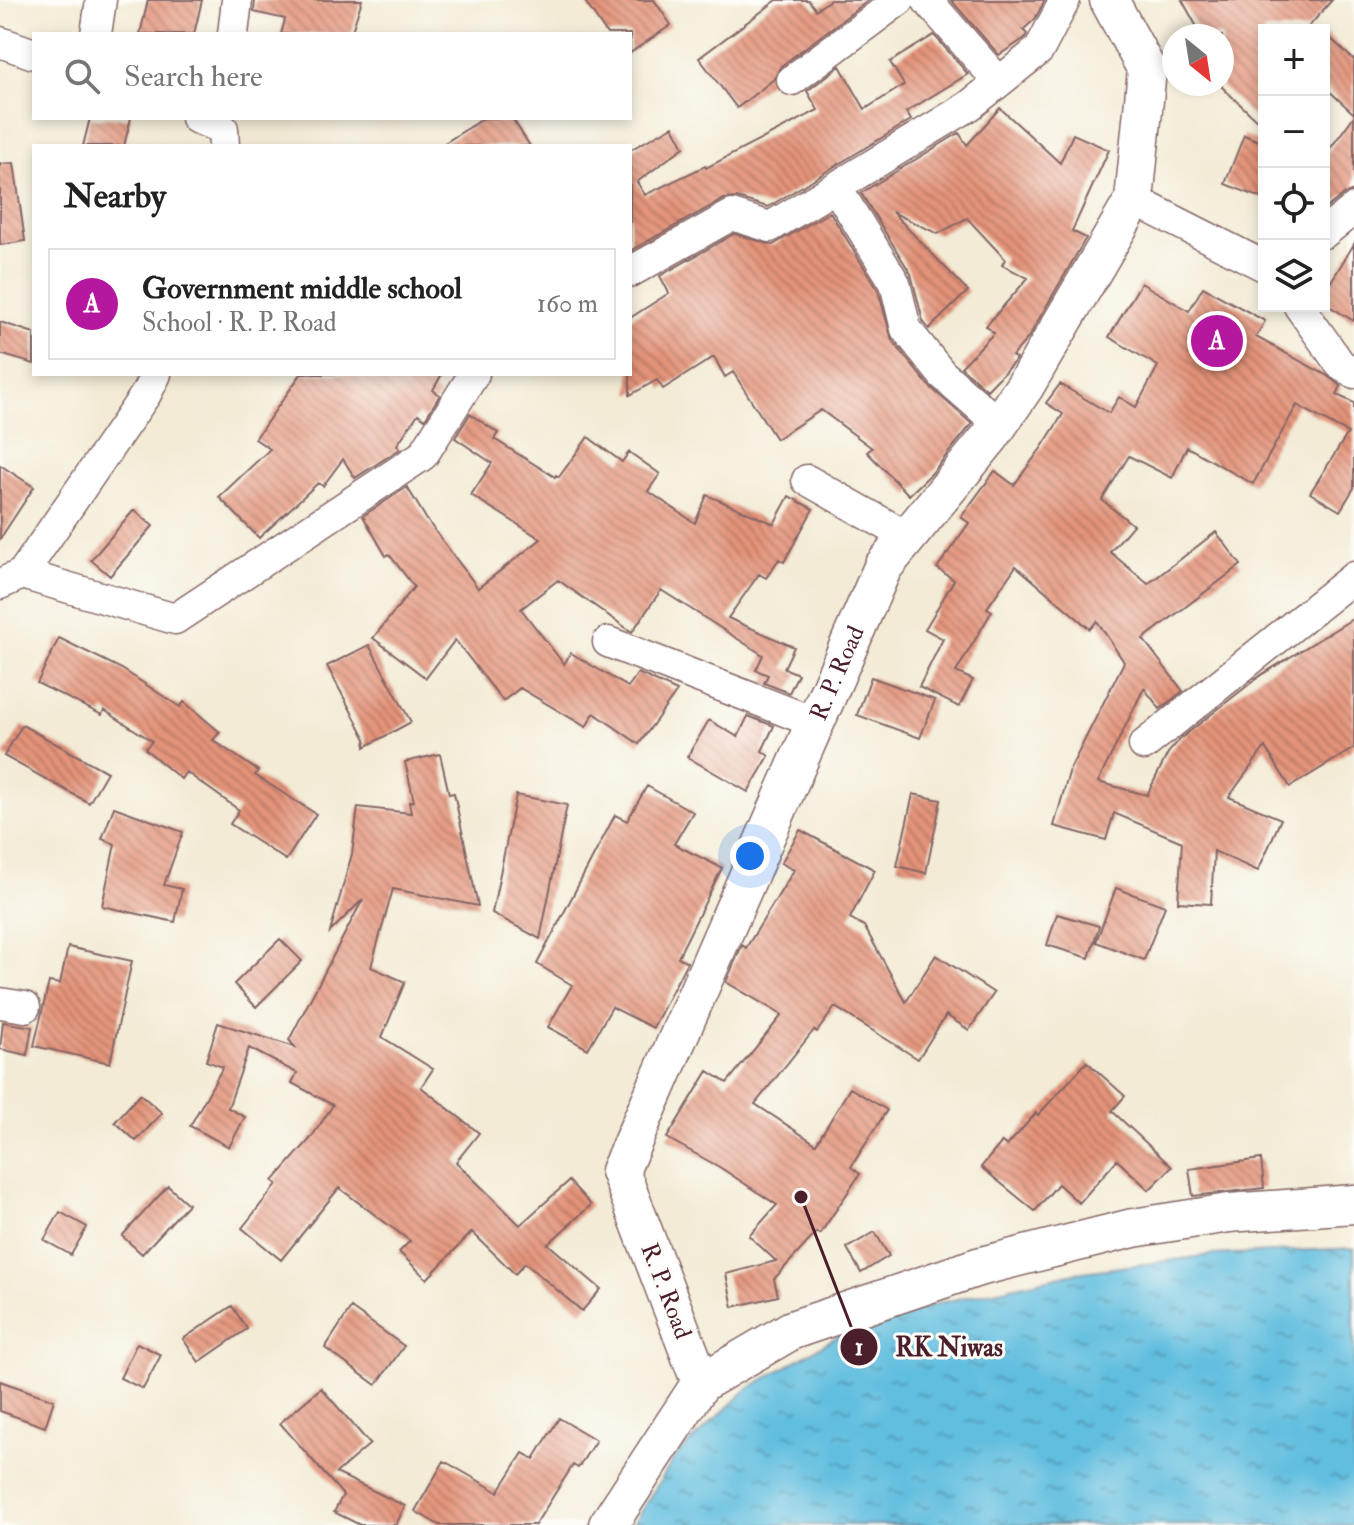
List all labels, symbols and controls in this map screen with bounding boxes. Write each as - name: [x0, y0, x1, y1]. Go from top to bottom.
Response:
- north arrow: [1162, 24, 1234, 96]
- map controls: [1258, 24, 1330, 312]
- button: +: [1258, 24, 1330, 96]
- search box: [32, 32, 632, 120]
- icon: search: [60, 54, 104, 98]
- text: Search here: [124, 58, 263, 95]
- button: −: [1258, 96, 1330, 168]
- button: locate: [1258, 168, 1330, 240]
- text: Nearby: [64, 175, 166, 218]
- button: layers: [1258, 240, 1330, 312]
- text: Government middle school: [142, 270, 462, 307]
- text: A: [84, 288, 100, 320]
- text: 160 m: [537, 288, 598, 320]
- text: School · R. P. Road: [142, 307, 337, 339]
- pin: A: [1191, 311, 1243, 371]
- street label: R. P. Road: [803, 621, 871, 725]
- your location: [730, 836, 770, 876]
- street label: R. P. Road: [634, 1239, 698, 1343]
- callout: RK Niwas: [839, 1322, 1019, 1372]
- text: 1: [855, 1332, 863, 1363]
- text: RK Niwas: [895, 1332, 1003, 1364]

